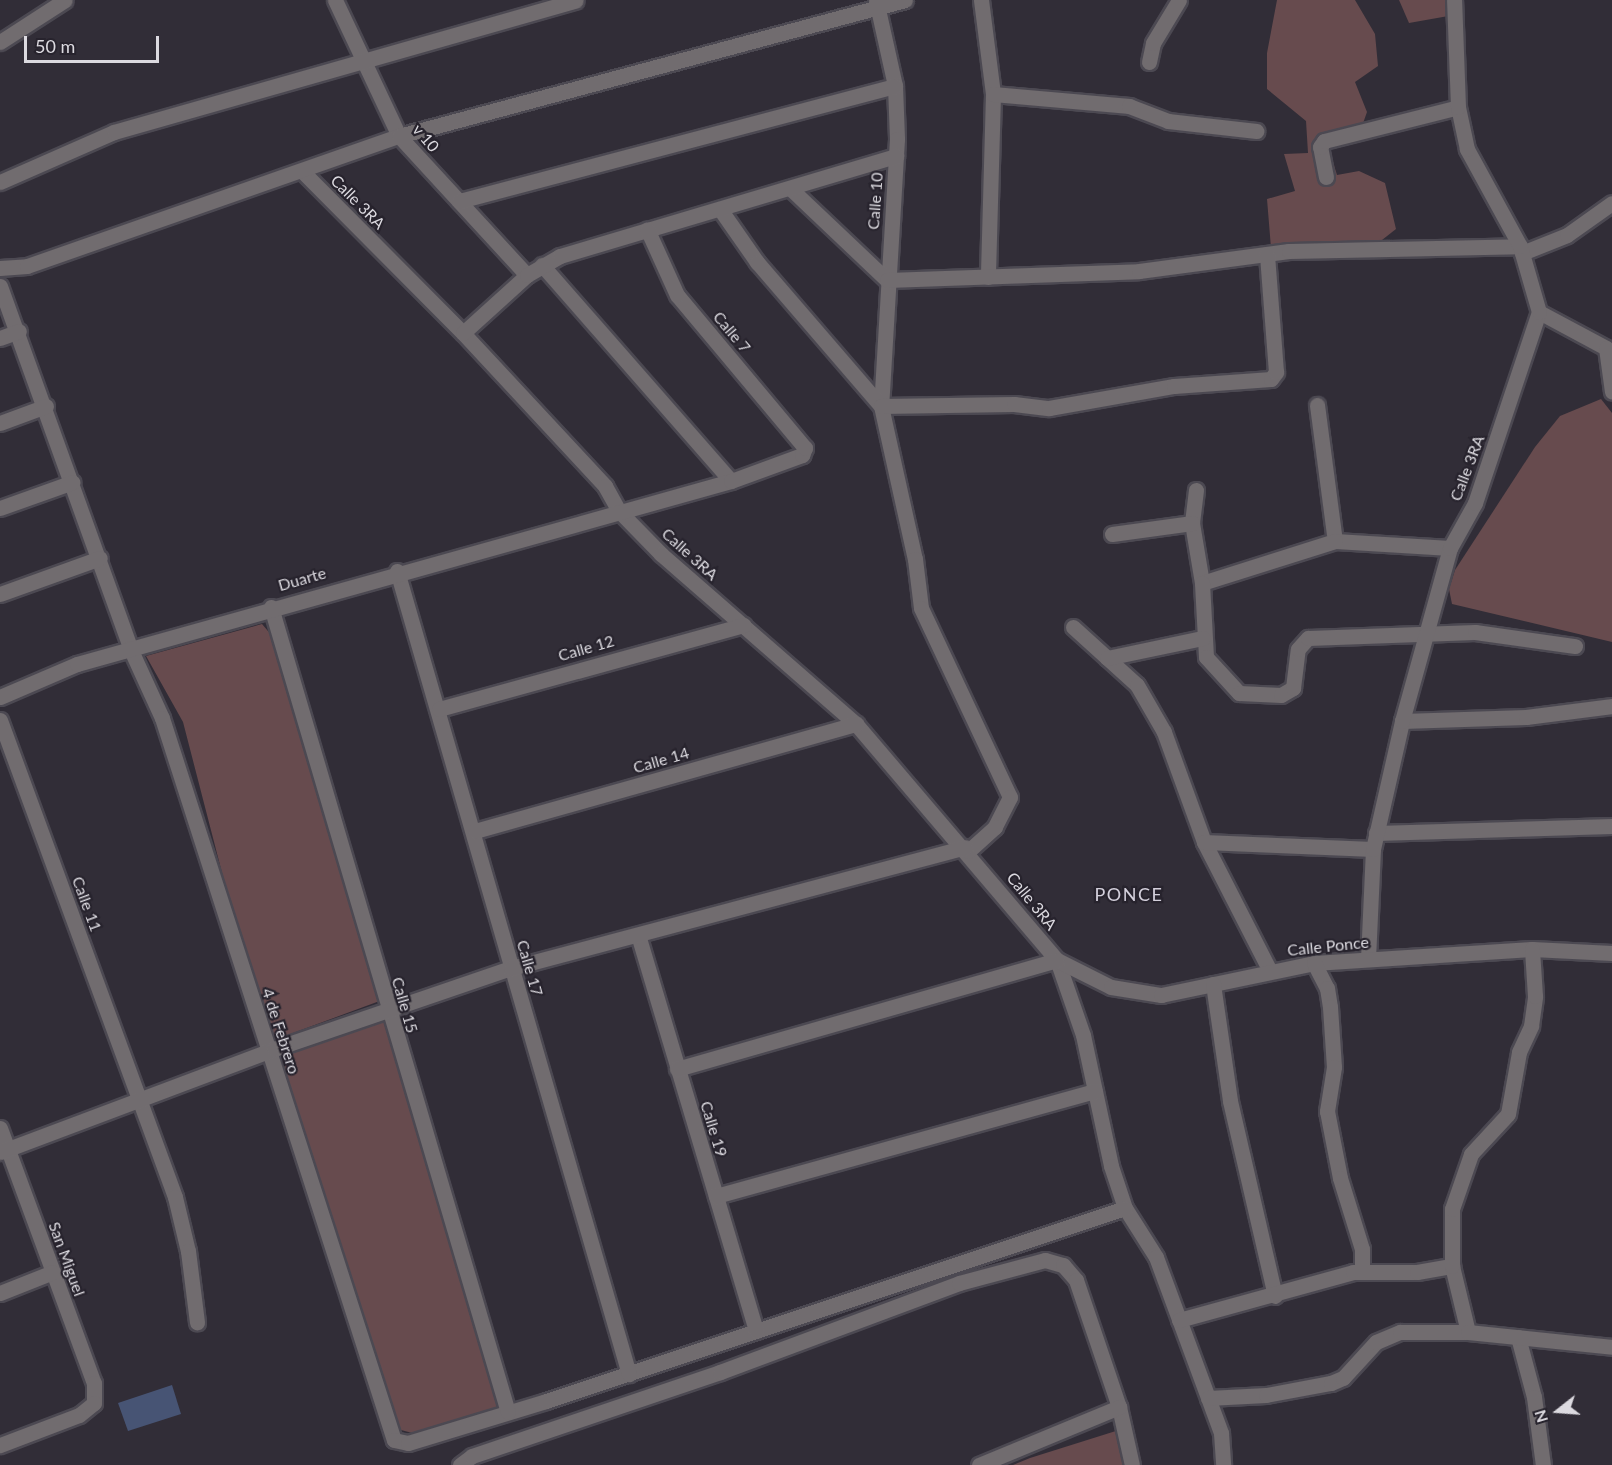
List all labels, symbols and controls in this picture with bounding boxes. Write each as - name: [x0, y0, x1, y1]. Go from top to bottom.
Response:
- scale bar: [27, 24, 162, 62]
- text: 50 m: [35, 35, 75, 57]
- street label: v 10: [409, 120, 443, 156]
- street label: Calle 3RA: [327, 171, 389, 233]
- street label: Calle 10: [863, 172, 887, 230]
- street label: Calle 7: [709, 307, 755, 357]
- street label: Calle 3RA: [1446, 432, 1488, 504]
- street label: Calle 3RA: [658, 524, 722, 584]
- street label: Duarte: [276, 563, 328, 595]
- street label: Calle 12: [556, 631, 616, 665]
- street label: Calle 14: [631, 743, 691, 777]
- street label: Calle 3RA: [1003, 868, 1061, 934]
- street label: Calle 11: [68, 874, 106, 934]
- district label: PONCE: [1095, 883, 1163, 905]
- street label: Calle Ponce: [1286, 932, 1370, 960]
- street label: Calle 17: [513, 938, 547, 998]
- street label: Calle 15: [388, 975, 422, 1035]
- street label: 4 de Febrero: [258, 986, 304, 1076]
- street label: Calle 19: [696, 1099, 732, 1159]
- street label: San Miguel: [45, 1219, 89, 1299]
- north arrow: [1528, 1381, 1588, 1441]
- text: N: [1529, 1408, 1551, 1425]

